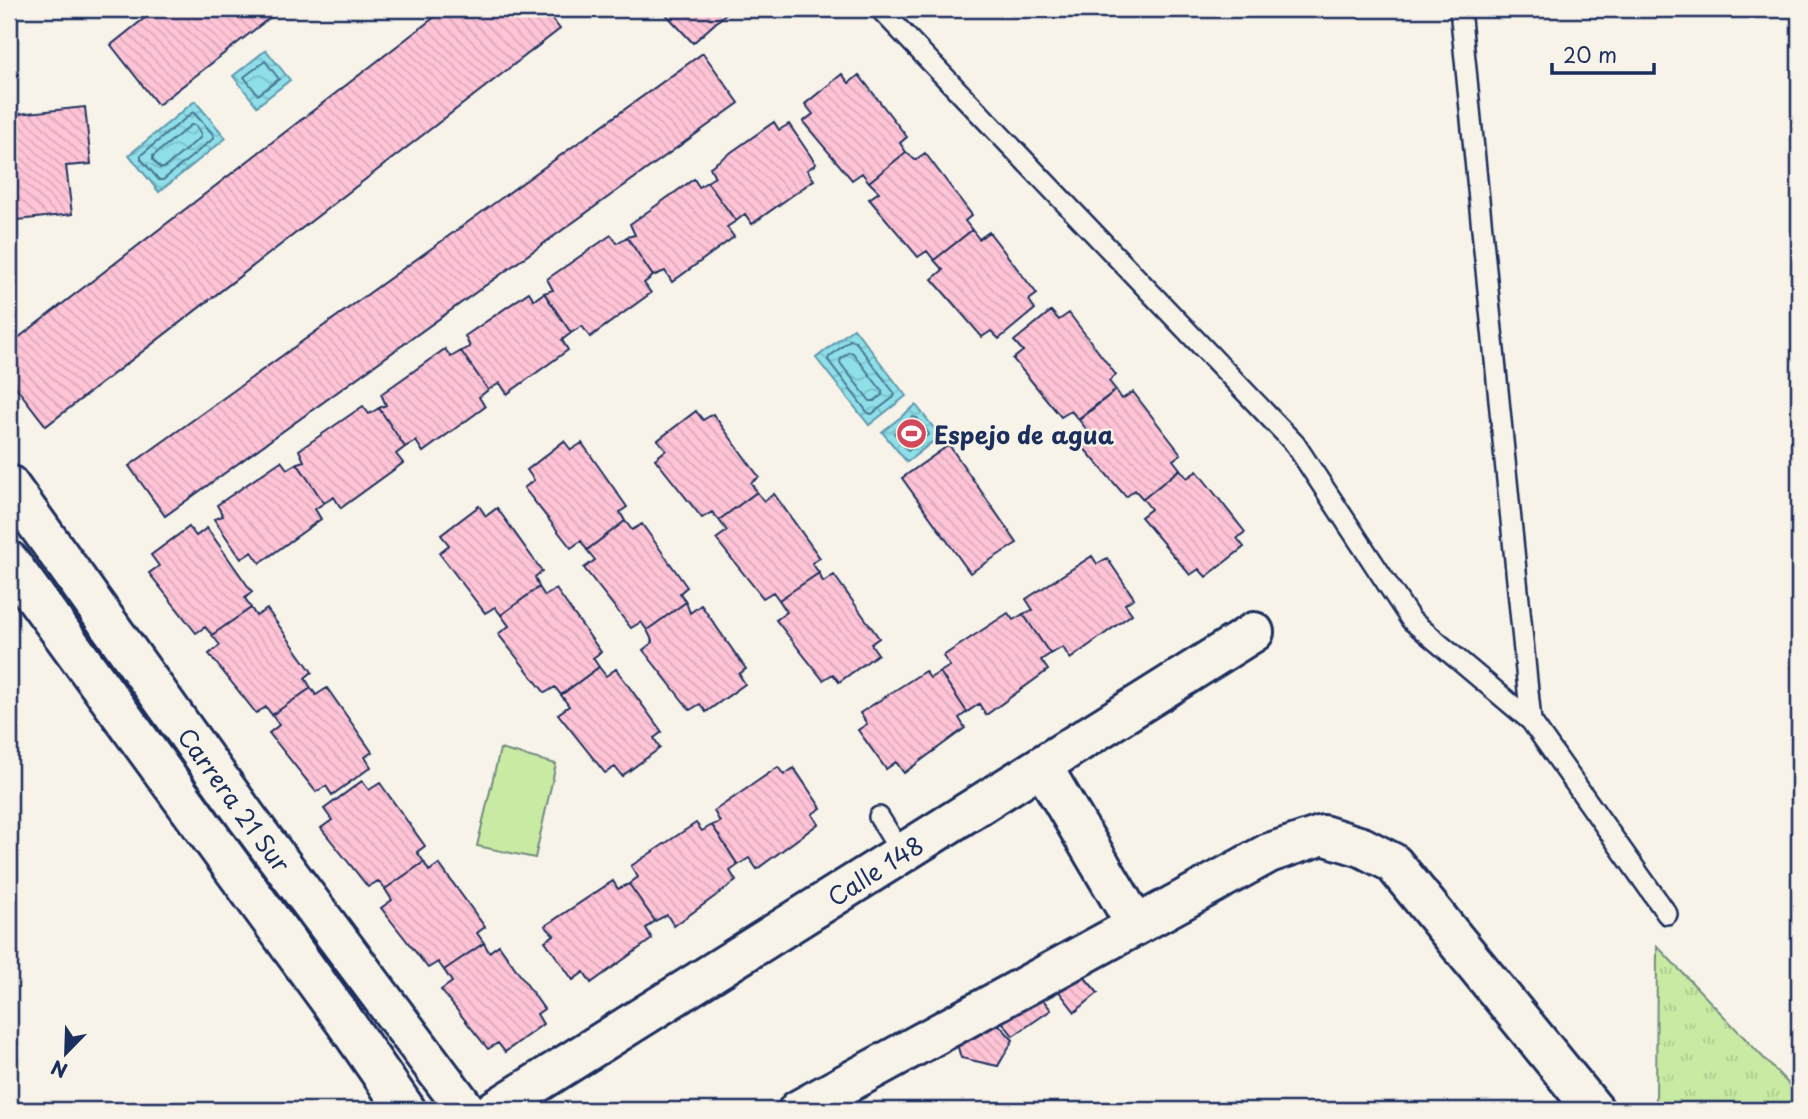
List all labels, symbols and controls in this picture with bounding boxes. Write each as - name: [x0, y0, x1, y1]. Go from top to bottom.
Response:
- scale bar: [1552, 32, 1654, 76]
- text: 20 m: [1563, 38, 1617, 70]
- place label: Espejo de agua: [934, 416, 1114, 452]
- sports icon: Espejo de agua: [894, 417, 928, 451]
- street label: Carrera 21 Sur: [170, 720, 300, 880]
- street label: Calle 148: [820, 827, 930, 914]
- north arrow: [32, 1018, 102, 1088]
- text: N: [47, 1054, 71, 1085]

